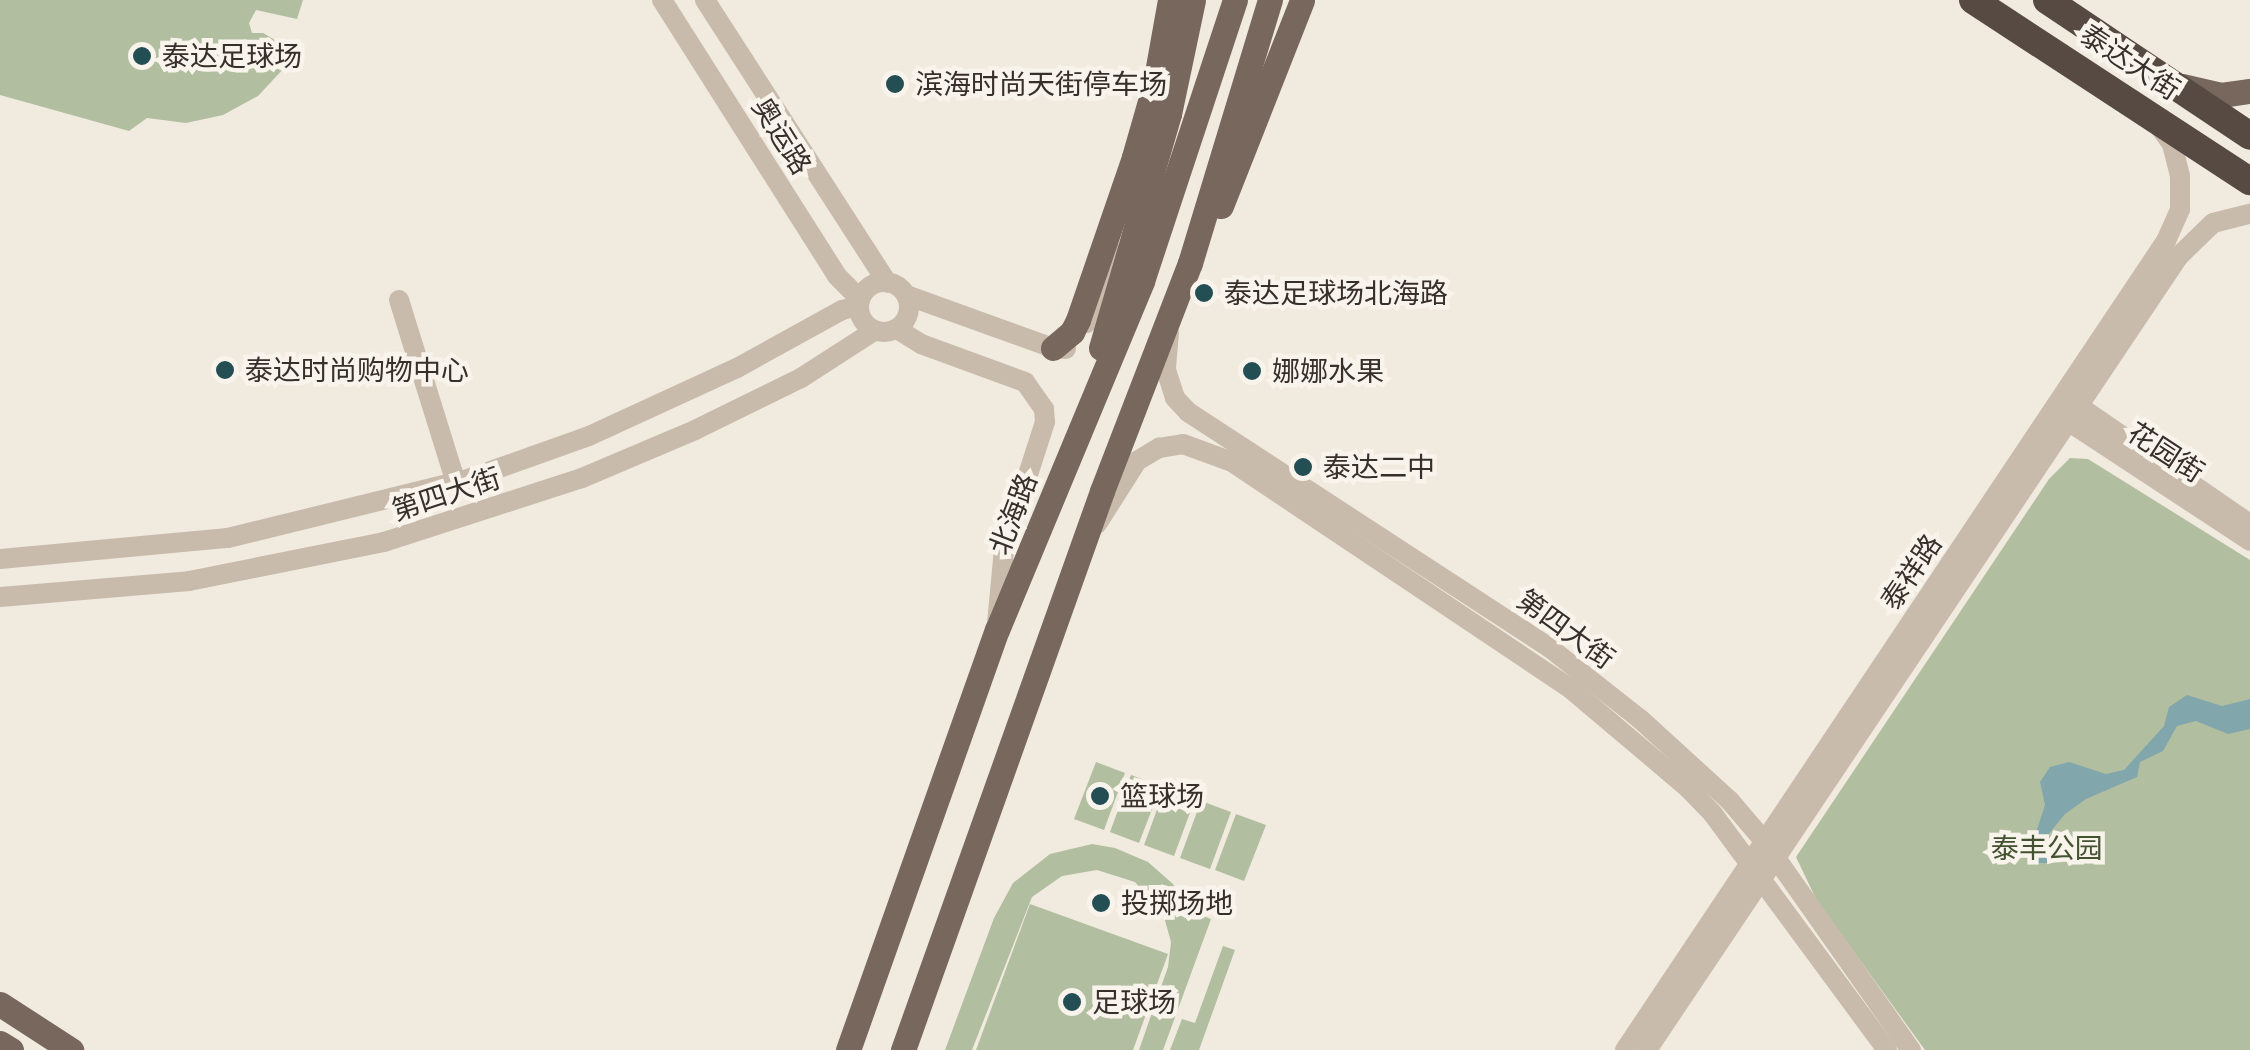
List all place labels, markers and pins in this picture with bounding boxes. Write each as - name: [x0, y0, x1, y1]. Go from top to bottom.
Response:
- place label: 泰达足球场: [162, 39, 302, 73]
- marker: 泰达足球场: [131, 45, 153, 67]
- place label: 滨海时尚天街停车场: [915, 67, 1167, 101]
- marker: 滨海时尚天街停车场: [884, 73, 906, 95]
- place label: 泰达足球场北海路: [1224, 276, 1448, 310]
- marker: 泰达足球场北海路: [1193, 282, 1215, 304]
- place label: 泰达时尚购物中心: [245, 353, 469, 387]
- place label: 娜娜水果: [1272, 354, 1384, 388]
- marker: 泰达时尚购物中心: [214, 359, 236, 381]
- marker: 娜娜水果: [1241, 360, 1263, 382]
- place label: 泰达二中: [1323, 450, 1435, 484]
- marker: 泰达二中: [1292, 456, 1314, 478]
- place label: 篮球场: [1120, 779, 1204, 813]
- marker: 篮球场: [1089, 785, 1111, 807]
- place label: 投掷场地: [1121, 886, 1233, 920]
- marker: 投掷场地: [1090, 892, 1112, 914]
- place label: 足球场: [1092, 985, 1176, 1019]
- marker: 足球场: [1061, 991, 1083, 1013]

